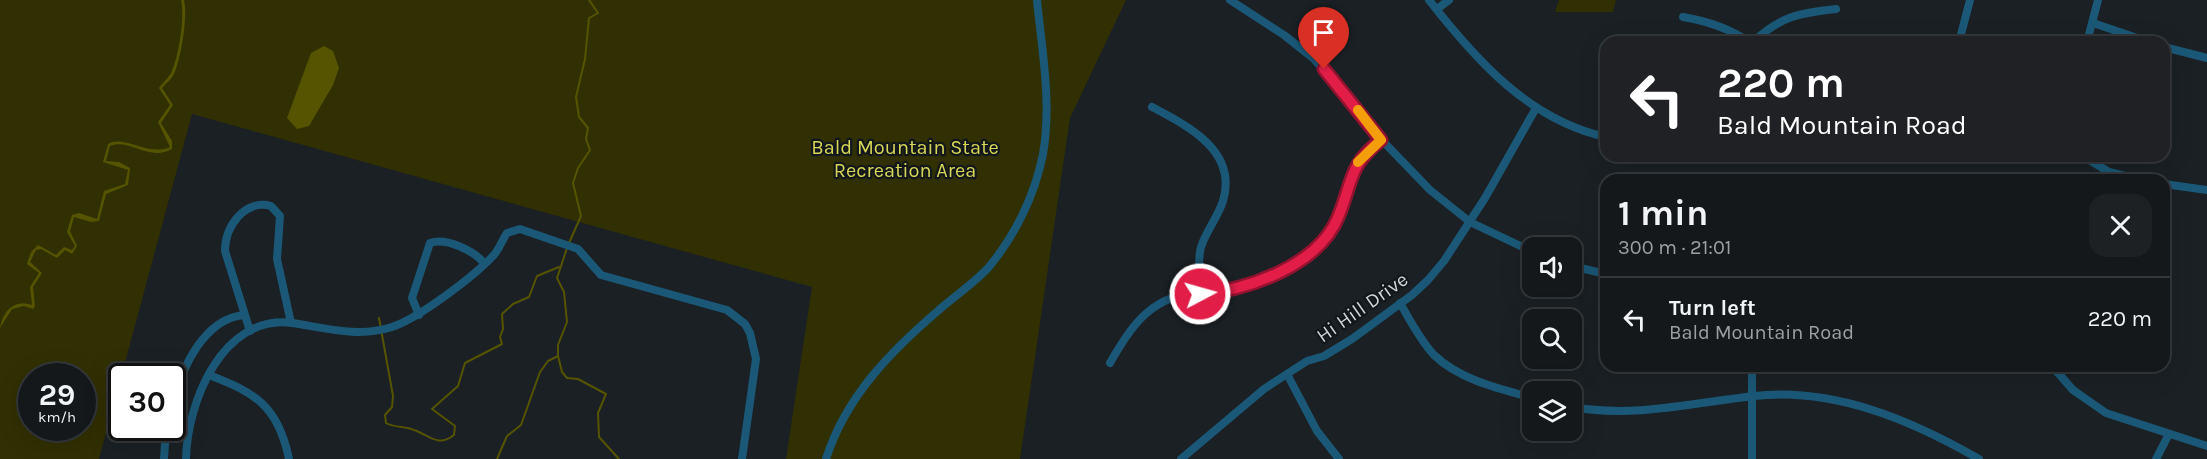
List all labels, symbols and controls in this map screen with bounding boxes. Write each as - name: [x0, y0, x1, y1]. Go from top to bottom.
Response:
- pin: [1298, 7, 1349, 69]
- icon: arrive: [1307, 16, 1340, 49]
- text: 220 m: [1717, 58, 1845, 108]
- icon: left: [1618, 60, 1696, 138]
- text: Bald Mountain Road: [1717, 109, 1967, 141]
- park label: Bald Mountain State Recreation Area: [811, 136, 999, 182]
- text: 1 min: [1618, 192, 1708, 234]
- button: close: [2089, 194, 2152, 257]
- text: 300 m · 21:01: [1618, 236, 1731, 259]
- map controls: [1522, 237, 1582, 441]
- button: sound: [1522, 237, 1582, 297]
- position arrow: [1168, 262, 1232, 326]
- street label: Hi Hill Drive: [1312, 268, 1412, 347]
- text: Turn left: [1669, 295, 1756, 321]
- icon: left: [1618, 303, 1651, 336]
- text: 220 m: [2088, 306, 2152, 332]
- button: search: [1522, 309, 1582, 369]
- text: Bald Mountain Road: [1669, 321, 1854, 344]
- speed limit sign: 30: [108, 363, 186, 441]
- text: 29: [39, 377, 75, 413]
- button: layers: [1522, 381, 1582, 441]
- text: km/h: [38, 408, 76, 426]

